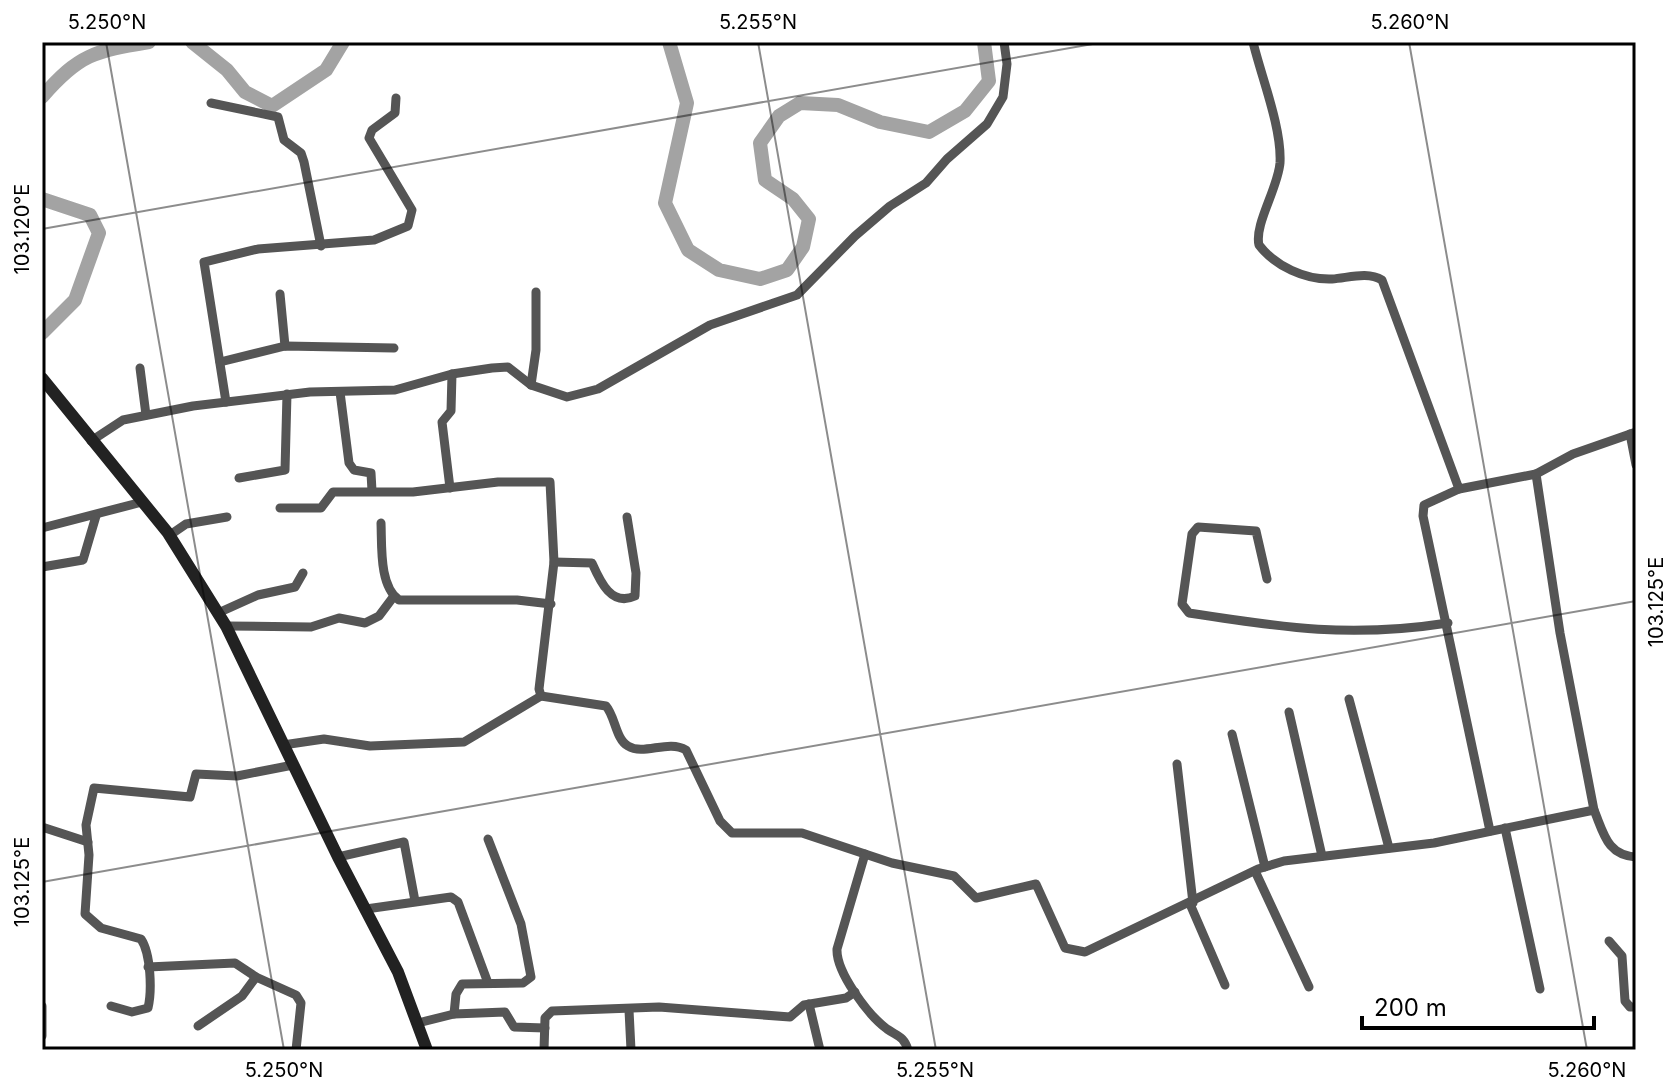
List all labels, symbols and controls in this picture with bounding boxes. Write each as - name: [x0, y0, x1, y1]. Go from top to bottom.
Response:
- text: 5.250°N: [68, 10, 146, 34]
- text: 5.255°N: [719, 10, 797, 34]
- text: 5.260°N: [1371, 10, 1449, 34]
- text: 103.120°E: [10, 184, 34, 274]
- text: 103.125°E: [1644, 557, 1668, 647]
- text: 103.125°E: [10, 837, 34, 927]
- scale bar: [1362, 980, 1594, 1030]
- text: 200 m: [1374, 993, 1447, 1022]
- text: 5.250°N: [245, 1058, 323, 1082]
- text: 5.255°N: [896, 1058, 974, 1082]
- text: 5.260°N: [1548, 1058, 1626, 1082]

